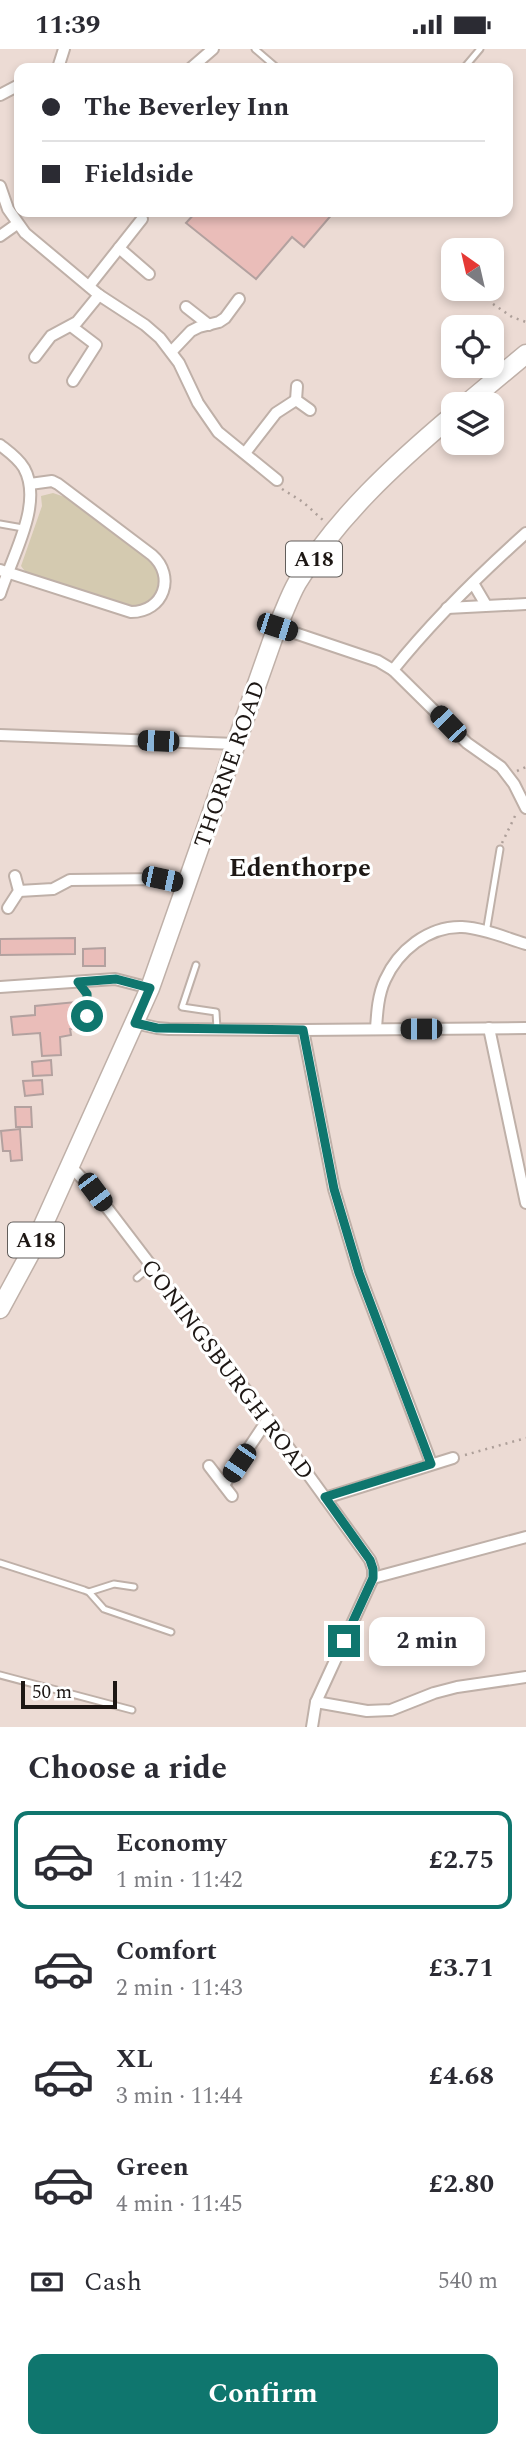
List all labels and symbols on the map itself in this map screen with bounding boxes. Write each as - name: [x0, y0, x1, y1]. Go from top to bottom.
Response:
- north arrow: [441, 238, 504, 301]
- road number: A18: [286, 541, 342, 577]
- car: [254, 611, 301, 643]
- street label: THORNE ROAD: [185, 676, 275, 853]
- car: [426, 702, 471, 746]
- car: [137, 730, 180, 752]
- district label: Edenthorpe: [229, 848, 371, 888]
- car: [140, 864, 185, 894]
- route start: [71, 1000, 103, 1032]
- car: [401, 1019, 443, 1040]
- car: [74, 1169, 117, 1215]
- road number: A18: [8, 1223, 64, 1257]
- street label: CONINGSBURGH ROAD: [132, 1252, 322, 1488]
- car: [219, 1440, 260, 1486]
- callout: 2 min: [368, 1617, 484, 1665]
- route end: [328, 1625, 360, 1657]
- scale bar: [21, 1678, 117, 1710]

